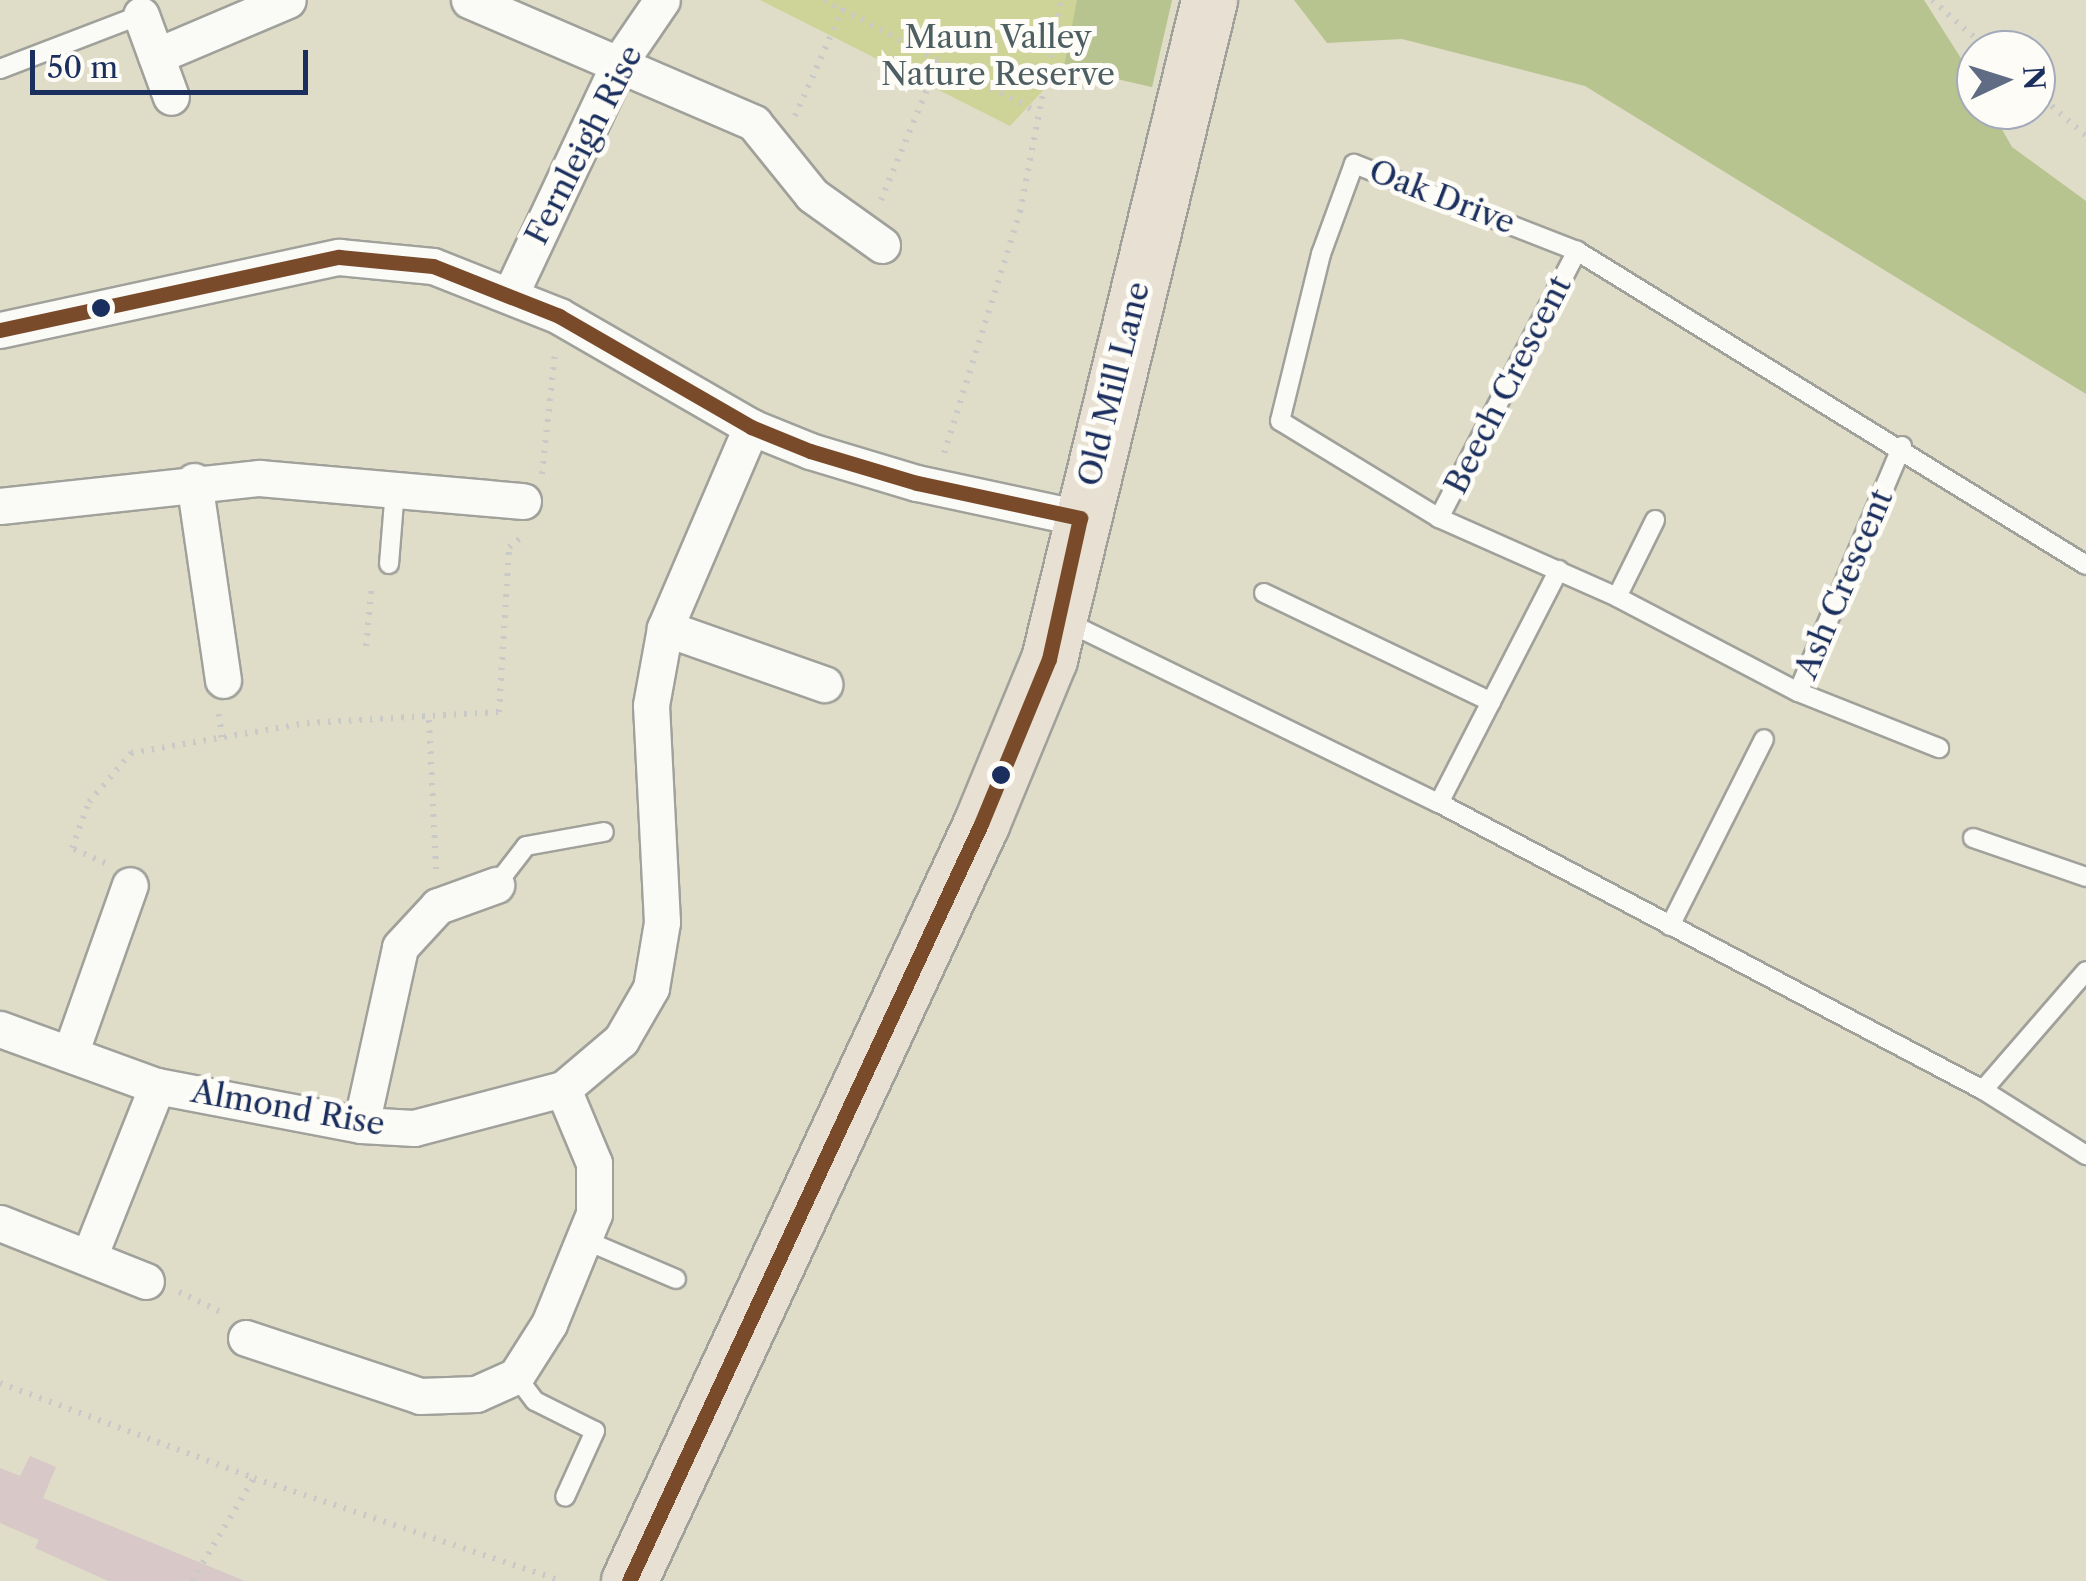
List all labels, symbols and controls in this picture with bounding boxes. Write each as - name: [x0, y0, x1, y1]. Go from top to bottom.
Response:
- park label: Maun Valley Nature Reserve: [881, 19, 1115, 94]
- scale bar: [35, 30, 312, 92]
- north arrow: [1956, 30, 2056, 130]
- street label: Fernleigh Rise: [517, 39, 651, 251]
- text: 50 m: [47, 49, 118, 86]
- text: N: [2016, 65, 2052, 91]
- street label: Oak Drive: [1363, 152, 1521, 242]
- street label: Beech Crescent: [1437, 270, 1579, 500]
- street label: Old Mill Lane: [1070, 278, 1158, 490]
- unlabelled marker: [91, 298, 111, 318]
- street label: Ash Crescent: [1787, 484, 1901, 684]
- unlabelled marker: [991, 765, 1011, 785]
- street label: Almond Rise: [188, 1072, 388, 1144]

